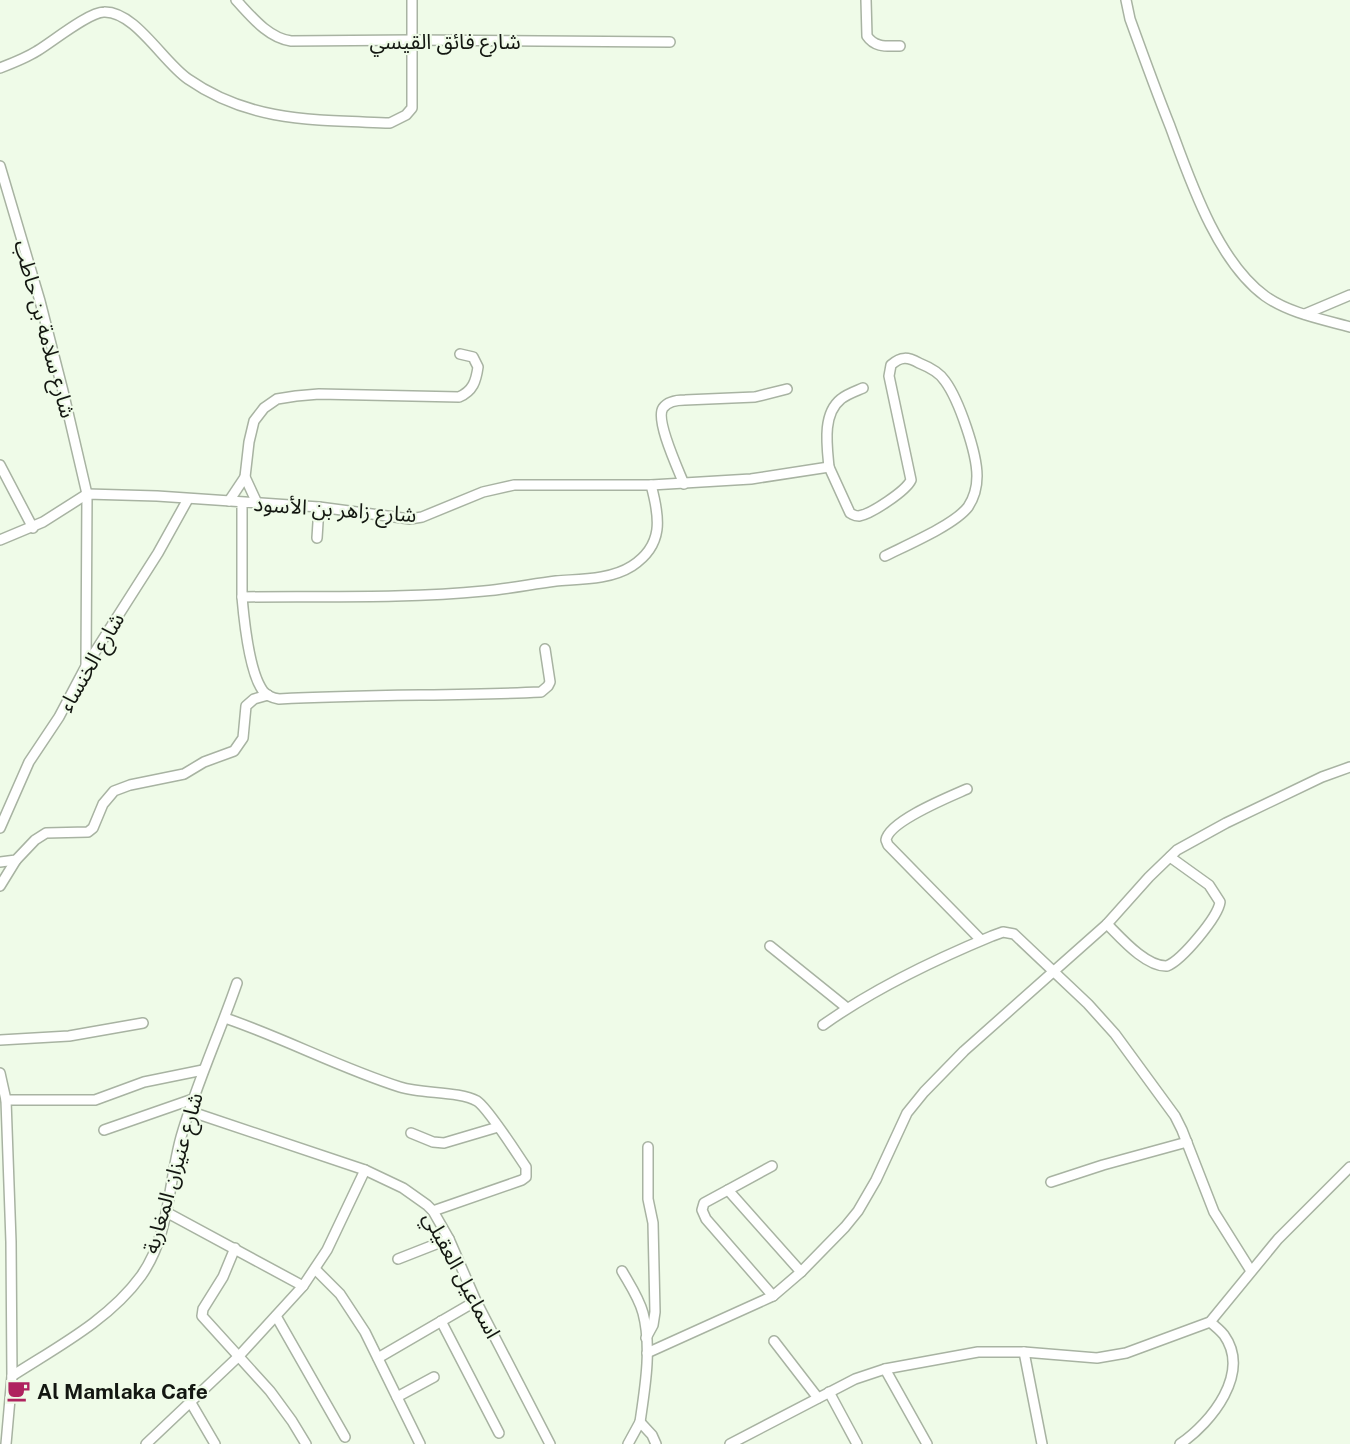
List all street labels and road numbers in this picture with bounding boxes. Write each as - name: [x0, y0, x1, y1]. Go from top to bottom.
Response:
- street label: شارع فائق القيسي: [369, 29, 521, 57]
- street label: شارع سلامة بن حاطب: [6, 237, 81, 421]
- street label: شارع زاهر بن الأسود: [252, 491, 417, 530]
- street label: شارع الخنساء: [53, 608, 132, 717]
- street label: شارع عنيزان المغاربة: [138, 1090, 211, 1257]
- street label: اسماعيل العقيلي: [415, 1207, 506, 1344]

